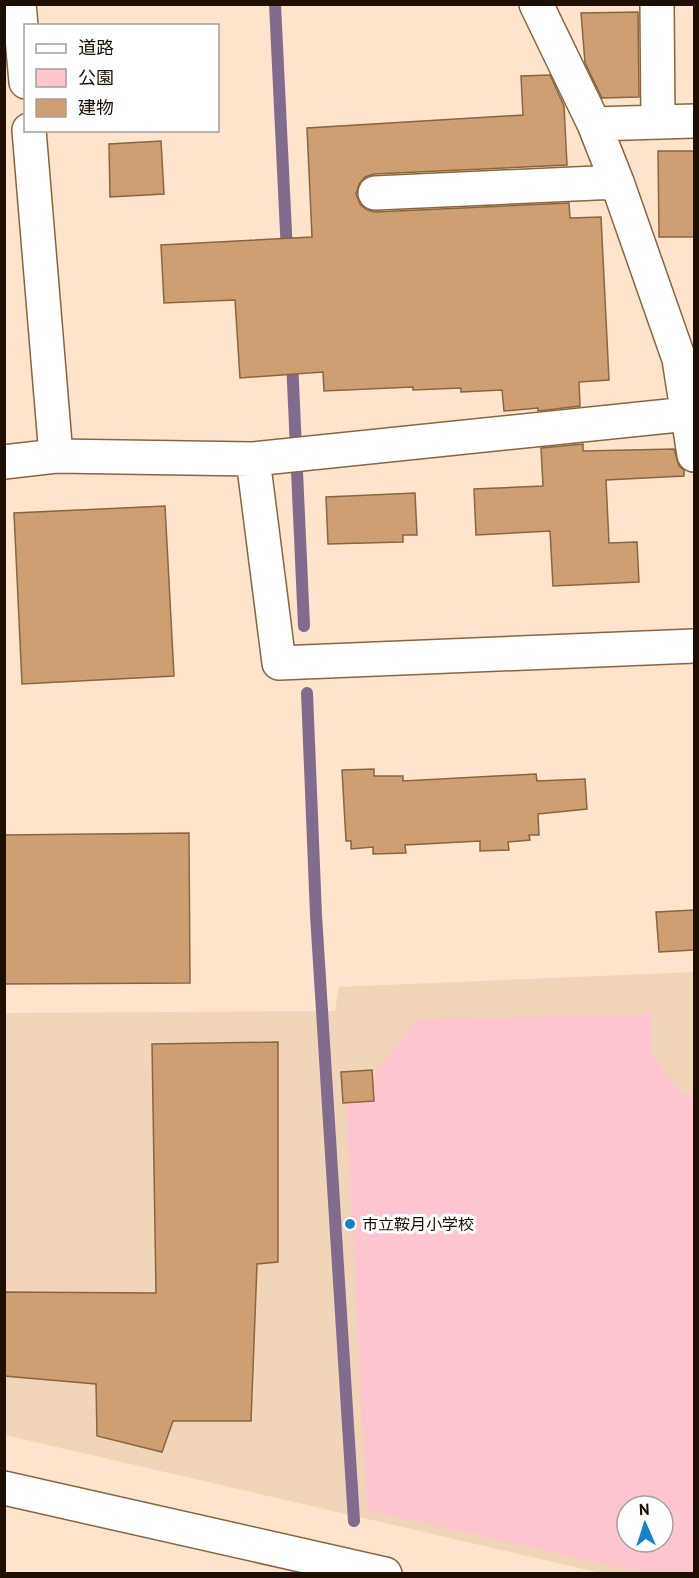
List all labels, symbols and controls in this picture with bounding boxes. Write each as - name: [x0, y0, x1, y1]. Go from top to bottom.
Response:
- legend: [24, 24, 219, 132]
- text: 道路: [78, 36, 114, 59]
- text: 公園: [78, 66, 114, 89]
- text: 建物: [78, 96, 114, 119]
- place label: 市立鞍月小学校: [362, 1214, 474, 1234]
- marker: 市立鞍月小学校: [343, 1217, 357, 1231]
- north arrow: [615, 1494, 675, 1554]
- text: N: [638, 1499, 650, 1519]

